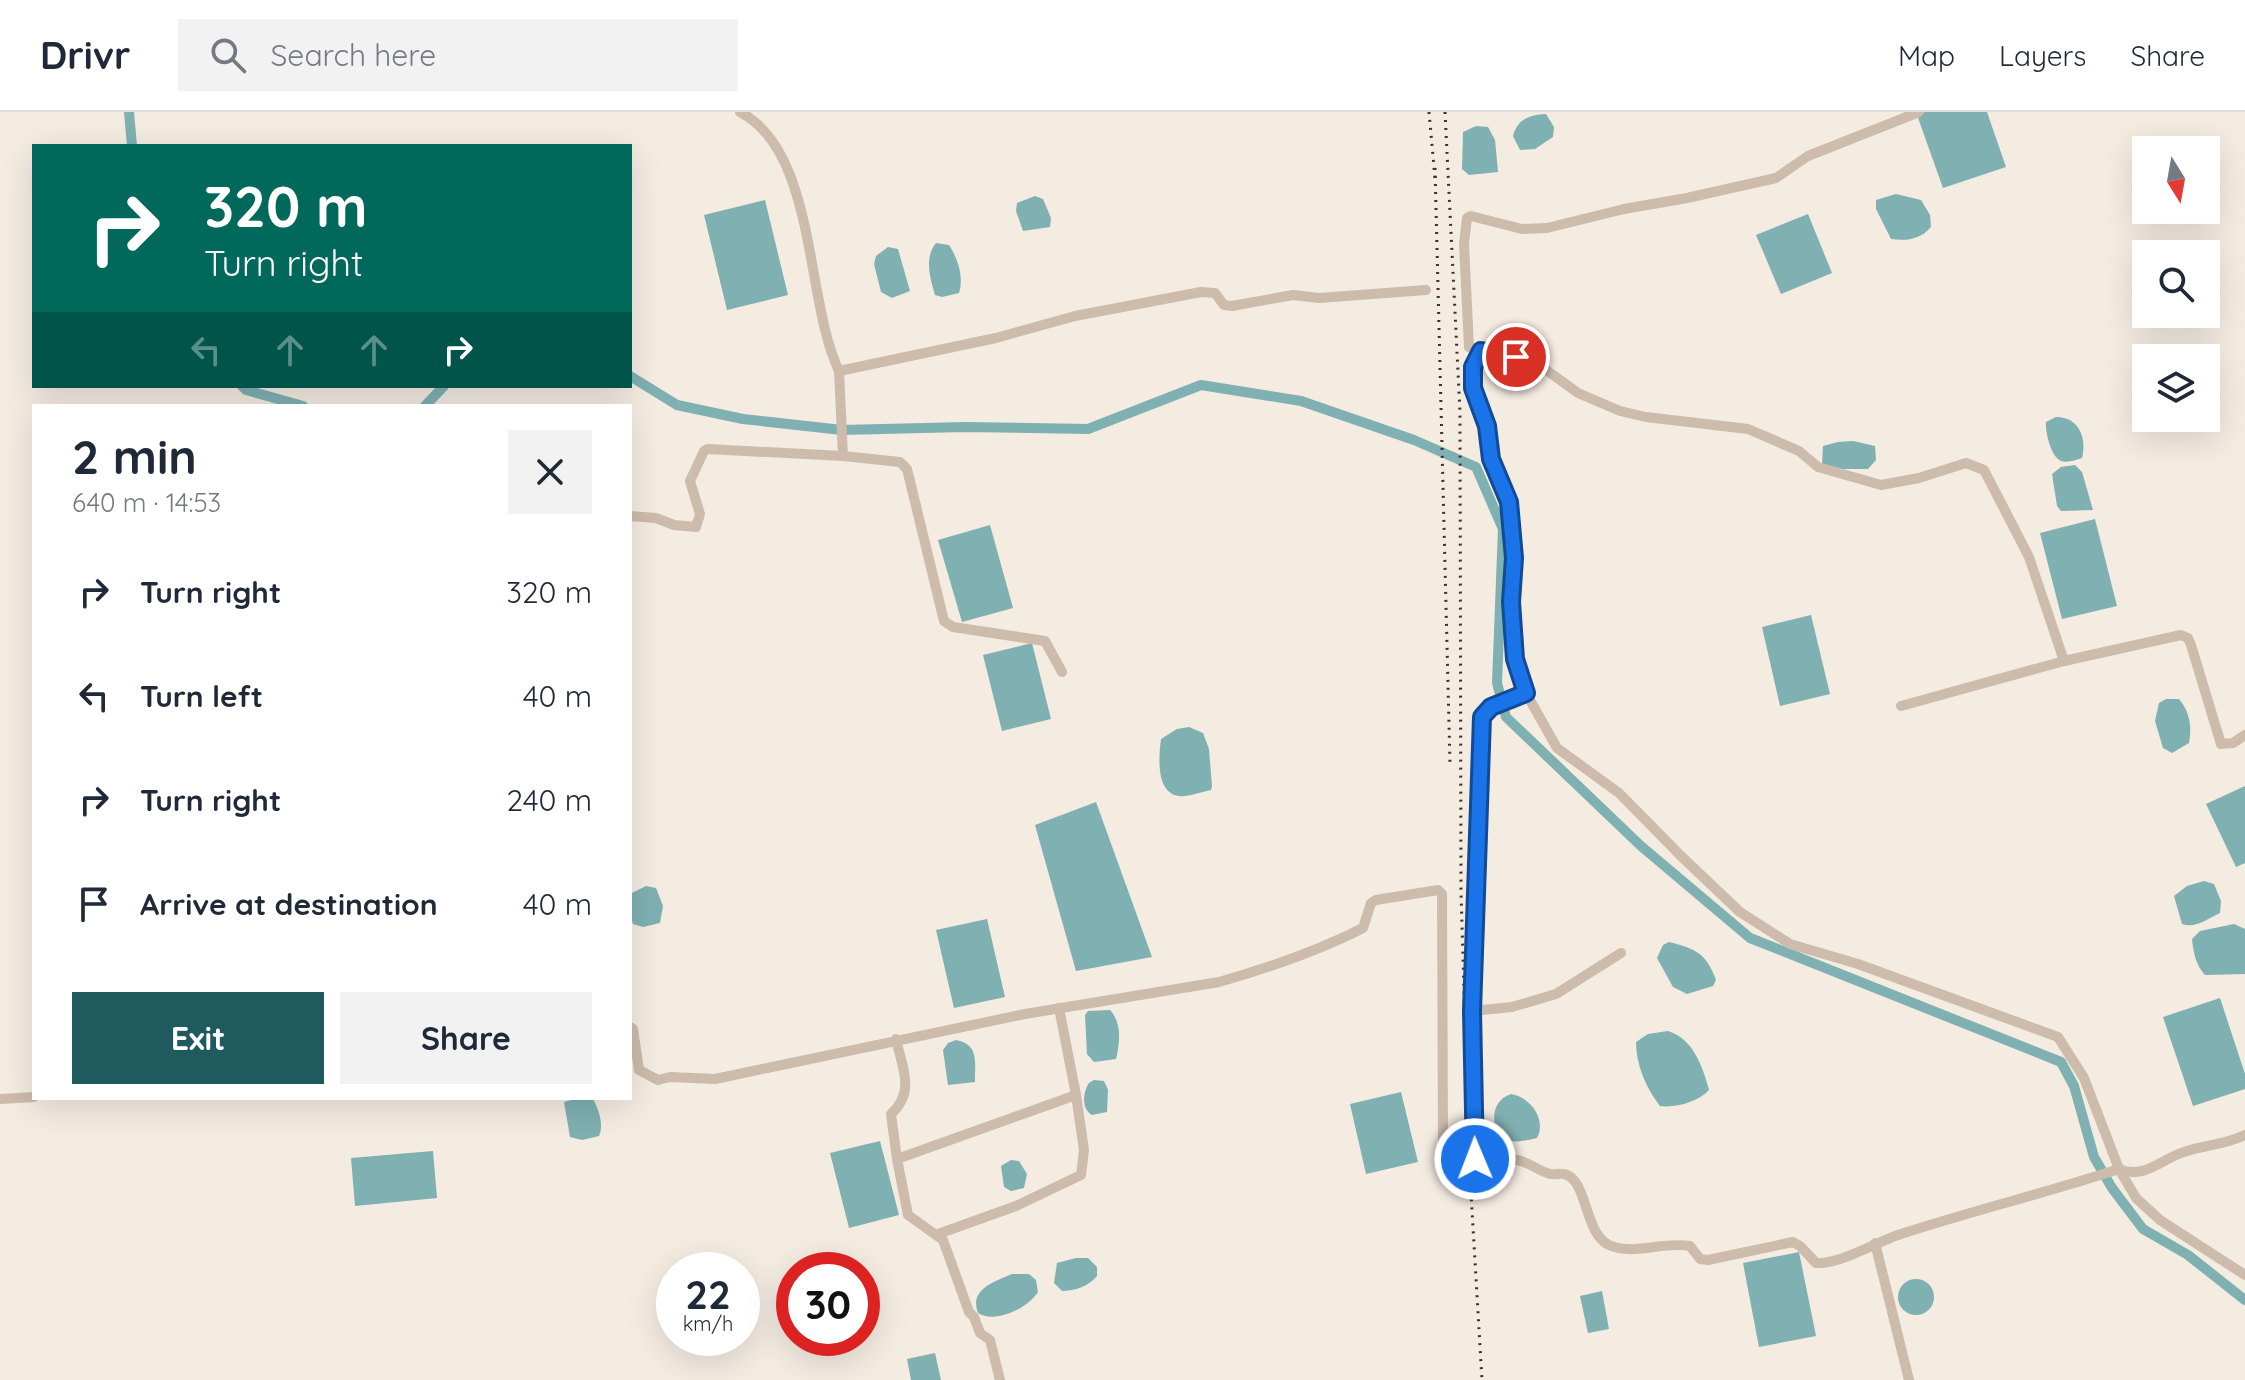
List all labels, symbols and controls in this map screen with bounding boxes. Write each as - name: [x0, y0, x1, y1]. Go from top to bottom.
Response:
- search box: [178, 19, 738, 91]
- text: Drivr: [40, 31, 130, 79]
- icon: search: [206, 33, 250, 77]
- text: Search here: [270, 36, 436, 74]
- text: Map: [1898, 38, 1955, 73]
- text: Layers: [1999, 38, 2086, 73]
- text: Share: [2130, 38, 2205, 73]
- north arrow: [2132, 136, 2220, 224]
- map controls: [2132, 136, 2220, 432]
- text: 320 m: [204, 171, 368, 241]
- icon: right: [72, 176, 176, 280]
- text: Turn right: [204, 240, 363, 285]
- button: search: [2132, 240, 2220, 328]
- pin: [1482, 323, 1550, 391]
- icon: left: [184, 328, 228, 372]
- icon: ahead: [268, 328, 312, 372]
- icon: ahead: [352, 328, 396, 372]
- icon: right: [436, 328, 480, 372]
- icon: arrive: [1494, 335, 1538, 379]
- button: layers: [2132, 344, 2220, 432]
- text: 2 min: [72, 426, 197, 486]
- button: close: [508, 430, 592, 514]
- text: 640 m · 14:53: [72, 486, 221, 519]
- icon: right: [72, 570, 116, 614]
- text: Turn right: [140, 573, 281, 611]
- text: 320 m: [506, 573, 592, 611]
- icon: left: [72, 674, 116, 718]
- text: Turn left: [140, 677, 263, 715]
- text: 40 m: [523, 677, 592, 715]
- icon: right: [72, 778, 116, 822]
- text: Turn right: [140, 781, 281, 819]
- text: 240 m: [507, 781, 592, 819]
- icon: arrive: [72, 882, 116, 926]
- text: Arrive at destination: [140, 885, 438, 923]
- text: 40 m: [523, 885, 592, 923]
- button: Exit: [72, 992, 324, 1084]
- button: Share: [340, 992, 592, 1084]
- position arrow: [1433, 1117, 1517, 1201]
- speed limit sign: 30: [776, 1252, 880, 1356]
- text: 22: [685, 1269, 731, 1319]
- text: km/h: [683, 1311, 733, 1336]

